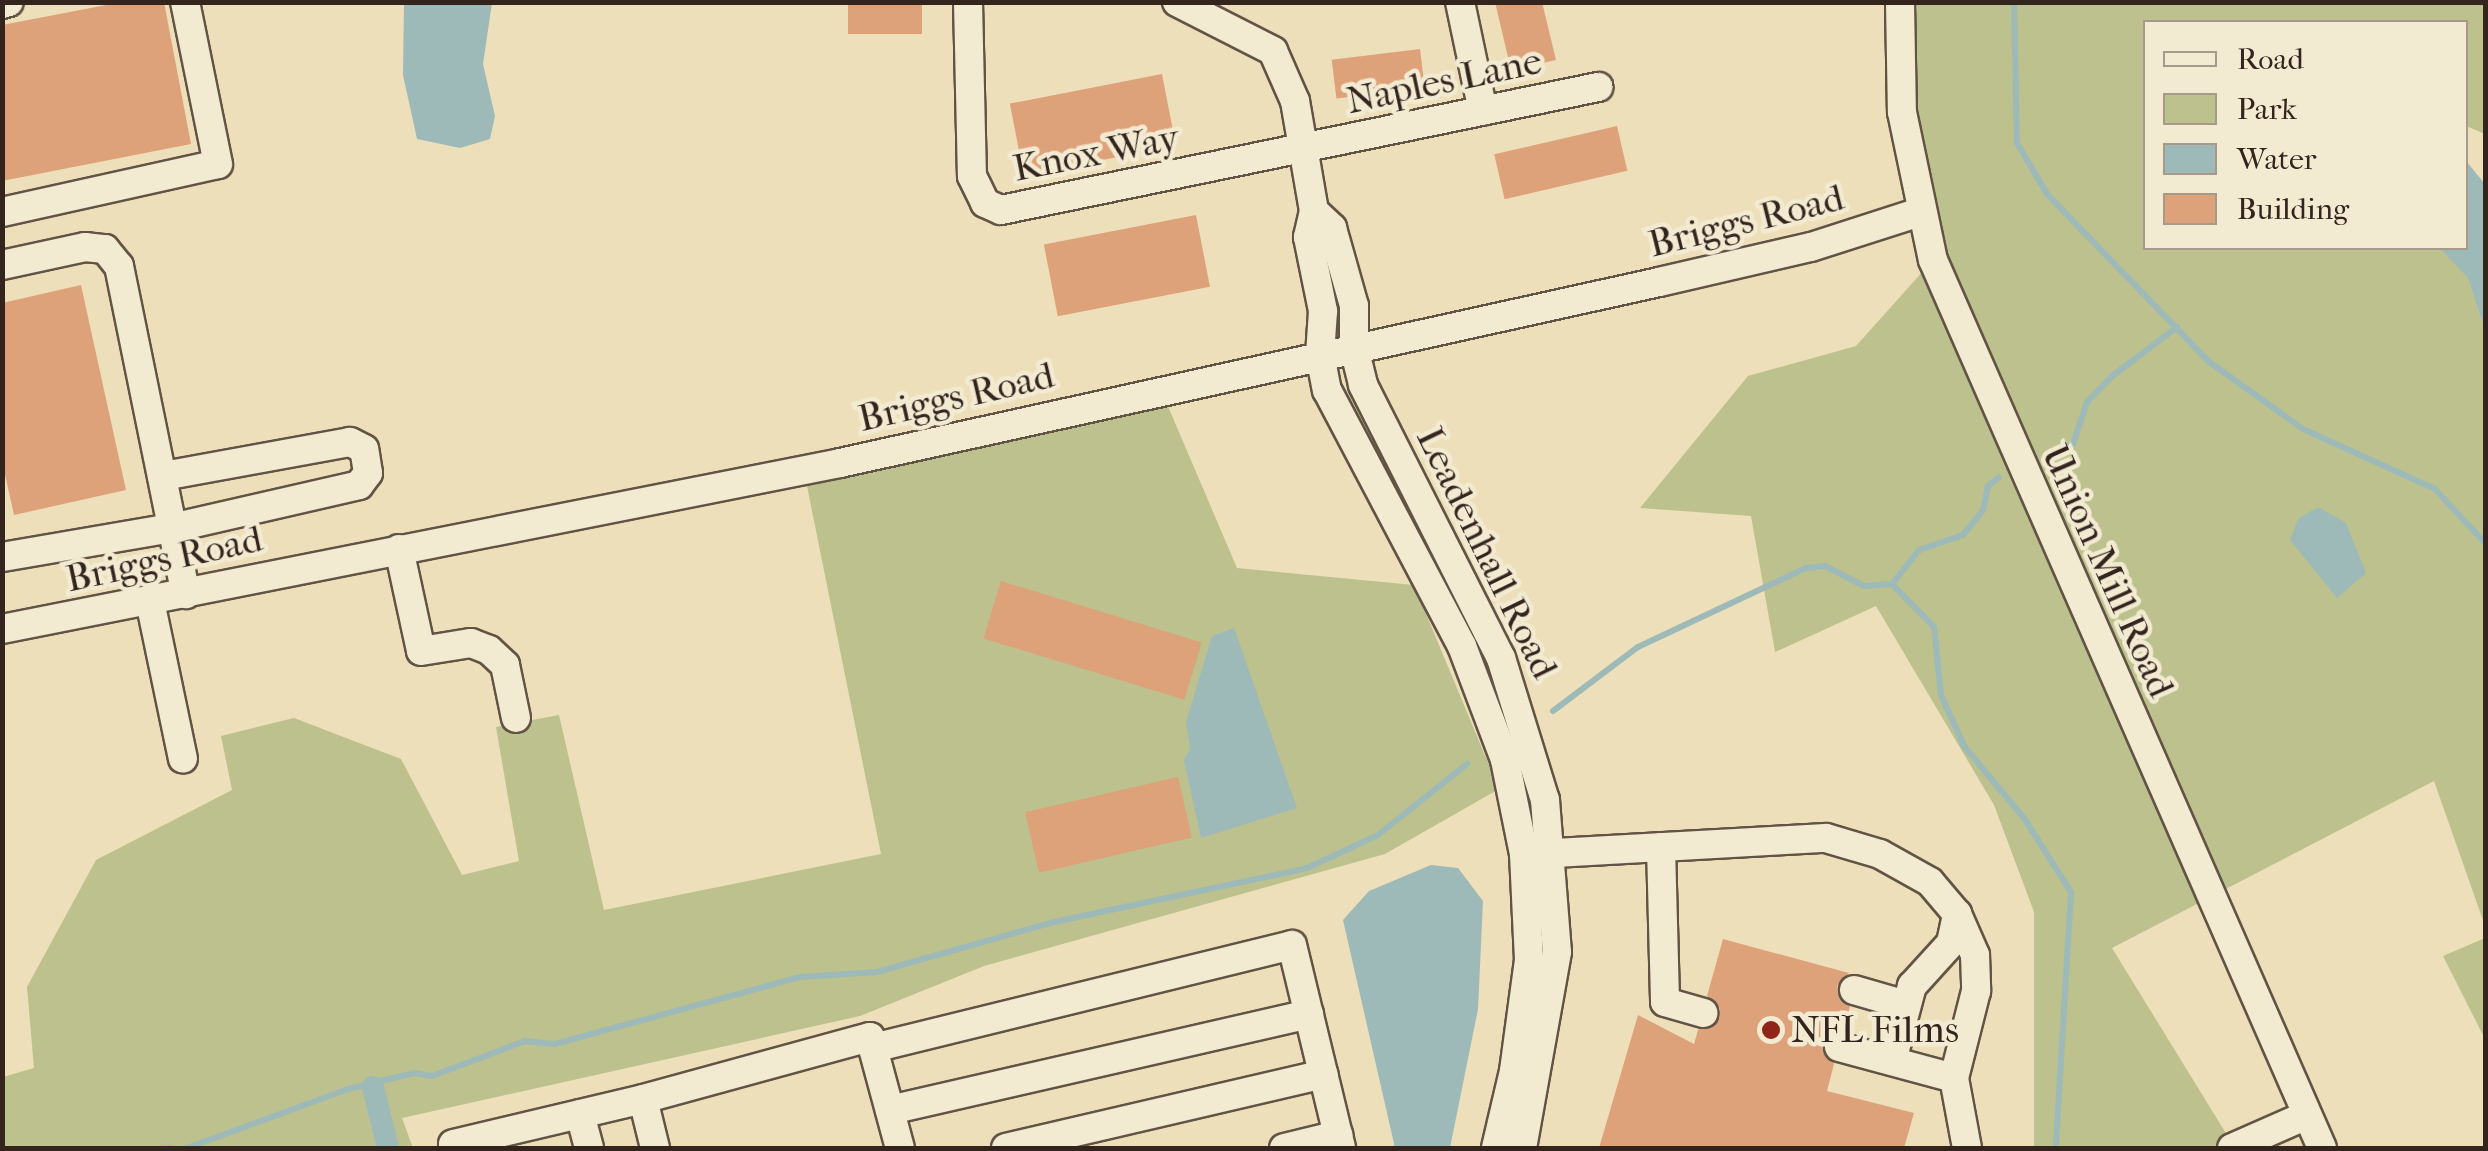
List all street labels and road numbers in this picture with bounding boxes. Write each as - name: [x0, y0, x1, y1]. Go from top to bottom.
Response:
- street label: Naples Lane: [1342, 38, 1546, 124]
- street label: Knox Way: [1009, 115, 1183, 191]
- street label: Briggs Road: [1644, 175, 1848, 267]
- street label: Briggs Road: [854, 352, 1058, 442]
- street label: Leadenhall Road: [1407, 420, 1567, 686]
- street label: Union Mill Road: [2032, 438, 2184, 704]
- street label: Briggs Road: [62, 516, 266, 602]

